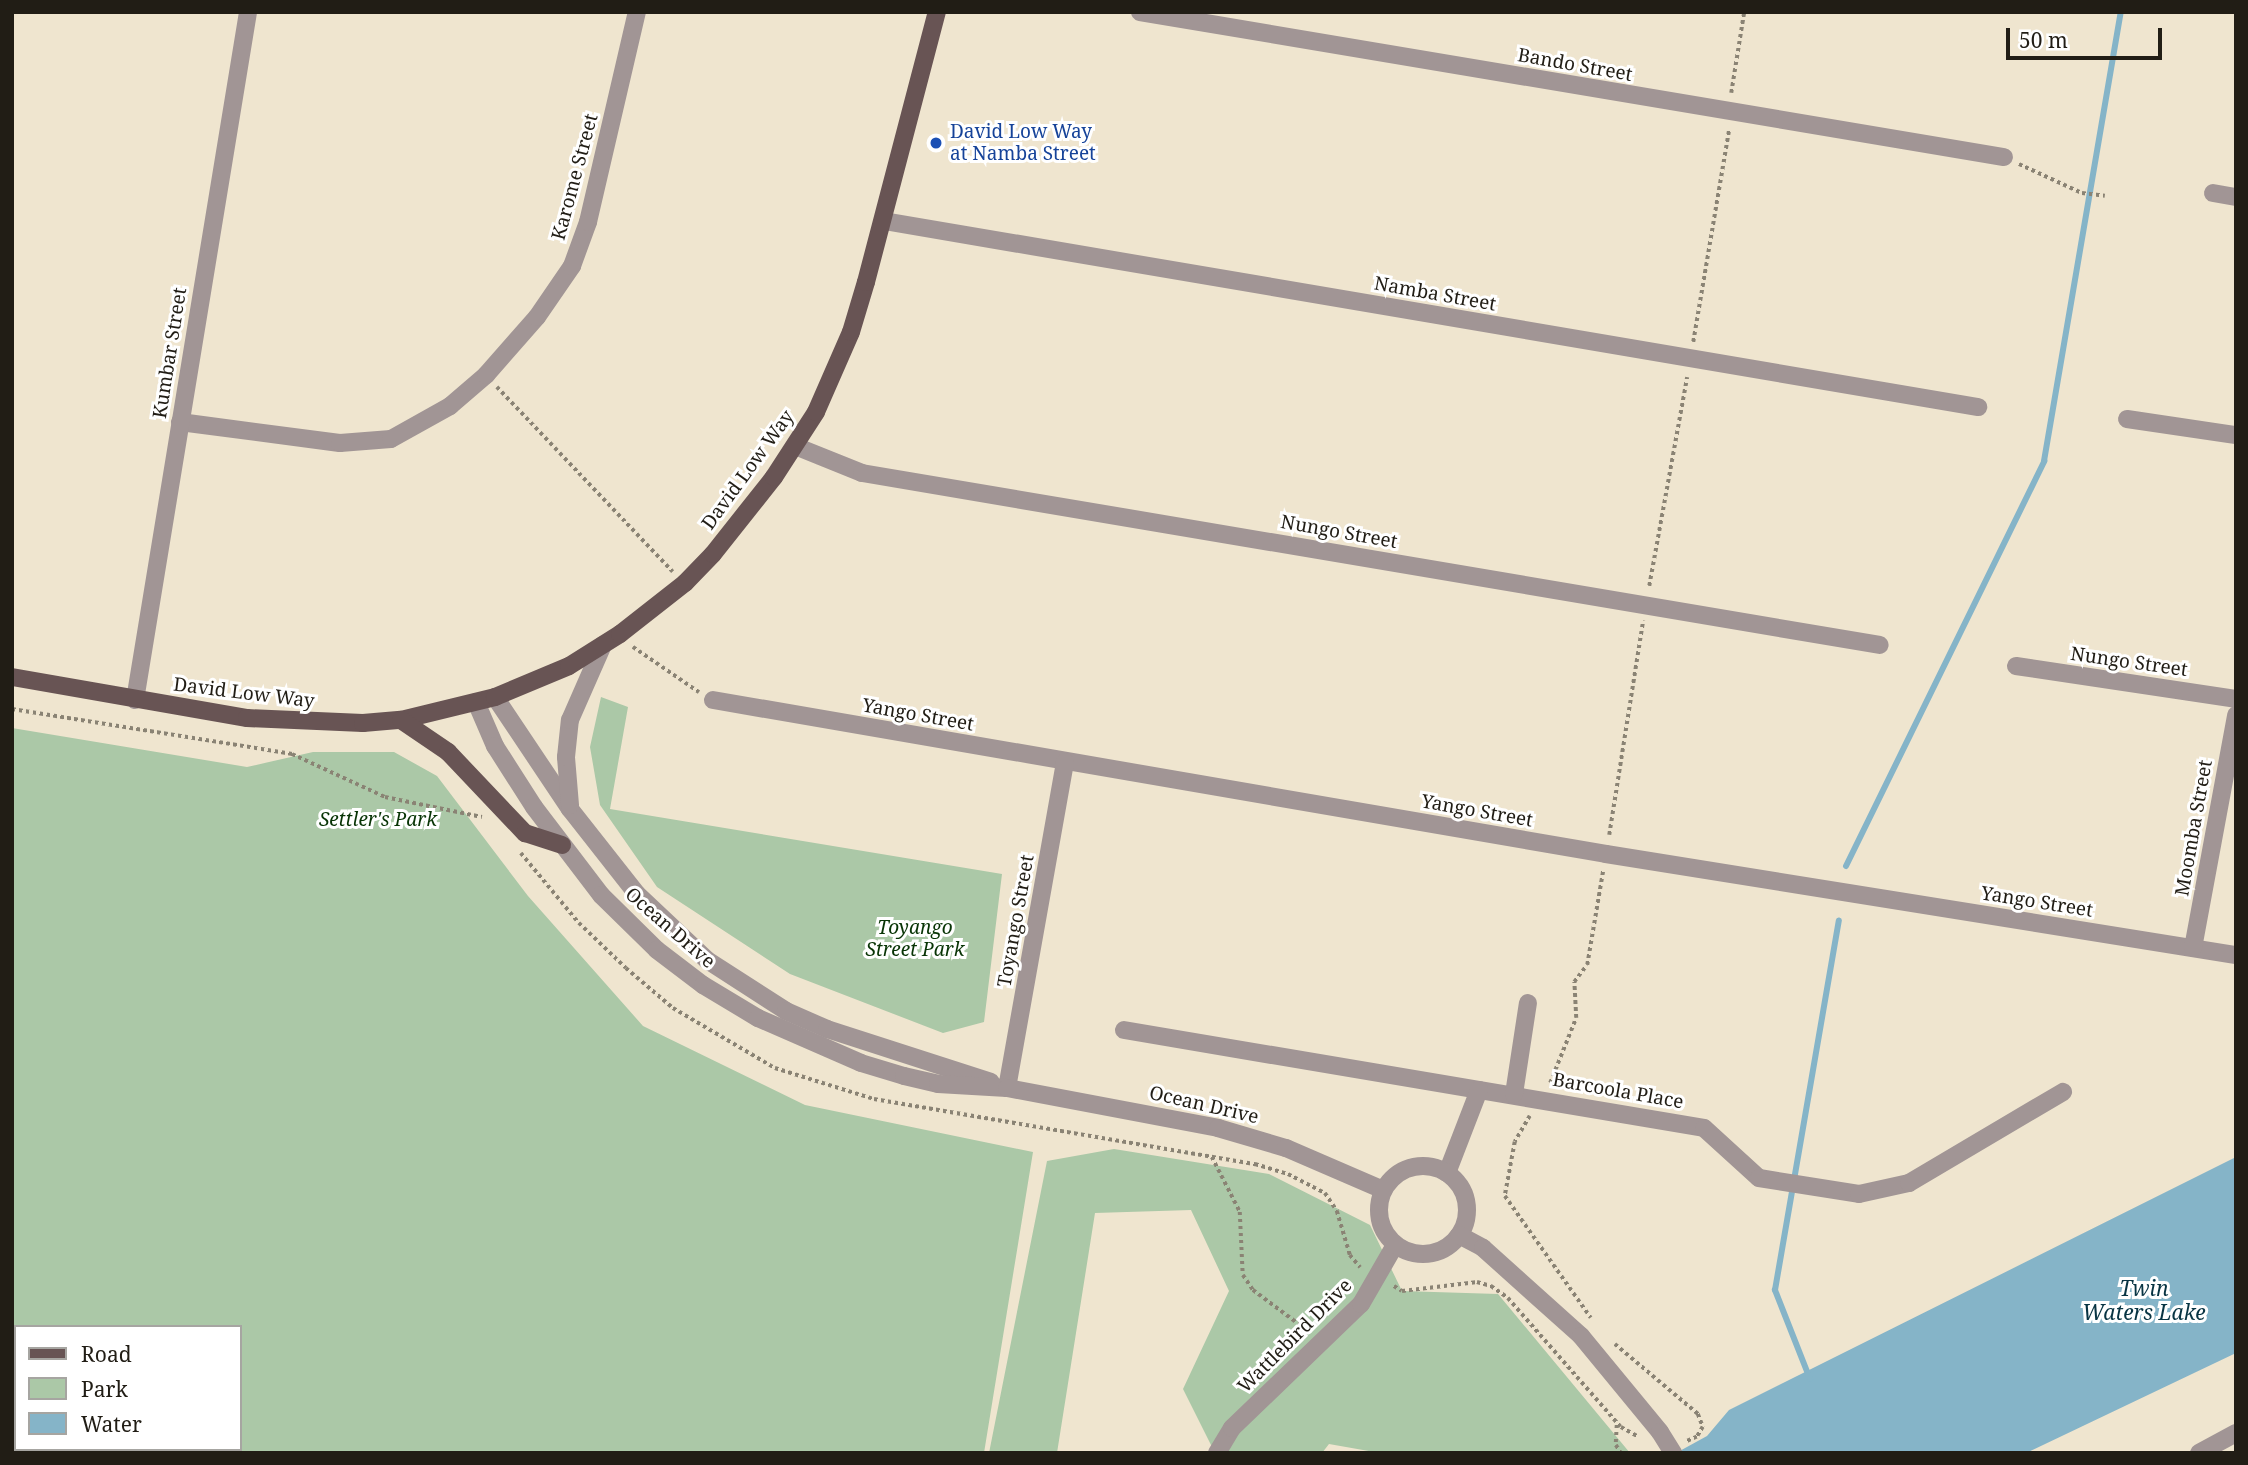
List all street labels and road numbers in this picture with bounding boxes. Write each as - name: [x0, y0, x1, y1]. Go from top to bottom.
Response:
- street label: Bando Street: [1516, 44, 1634, 86]
- street label: Karome Street: [547, 111, 603, 243]
- street label: Namba Street: [1372, 272, 1498, 316]
- street label: Kumbar Street: [148, 286, 192, 420]
- street label: David Low Way: [697, 406, 799, 534]
- street label: Nungo Street: [1279, 511, 1399, 553]
- street label: Nungo Street: [2069, 643, 2189, 681]
- street label: David Low Way: [172, 673, 316, 713]
- street label: Yango Street: [860, 694, 976, 736]
- street label: Moomba Street: [2171, 758, 2217, 898]
- street label: Yango Street: [1419, 790, 1535, 832]
- street label: Toyango Street: [993, 853, 1039, 989]
- street label: Yango Street: [1980, 882, 2094, 922]
- street label: Ocean Drive: [620, 883, 720, 973]
- street label: Barcoola Place: [1551, 1068, 1685, 1114]
- street label: Ocean Drive: [1147, 1081, 1261, 1129]
- street label: Wattlebird Drive: [1233, 1274, 1357, 1398]

